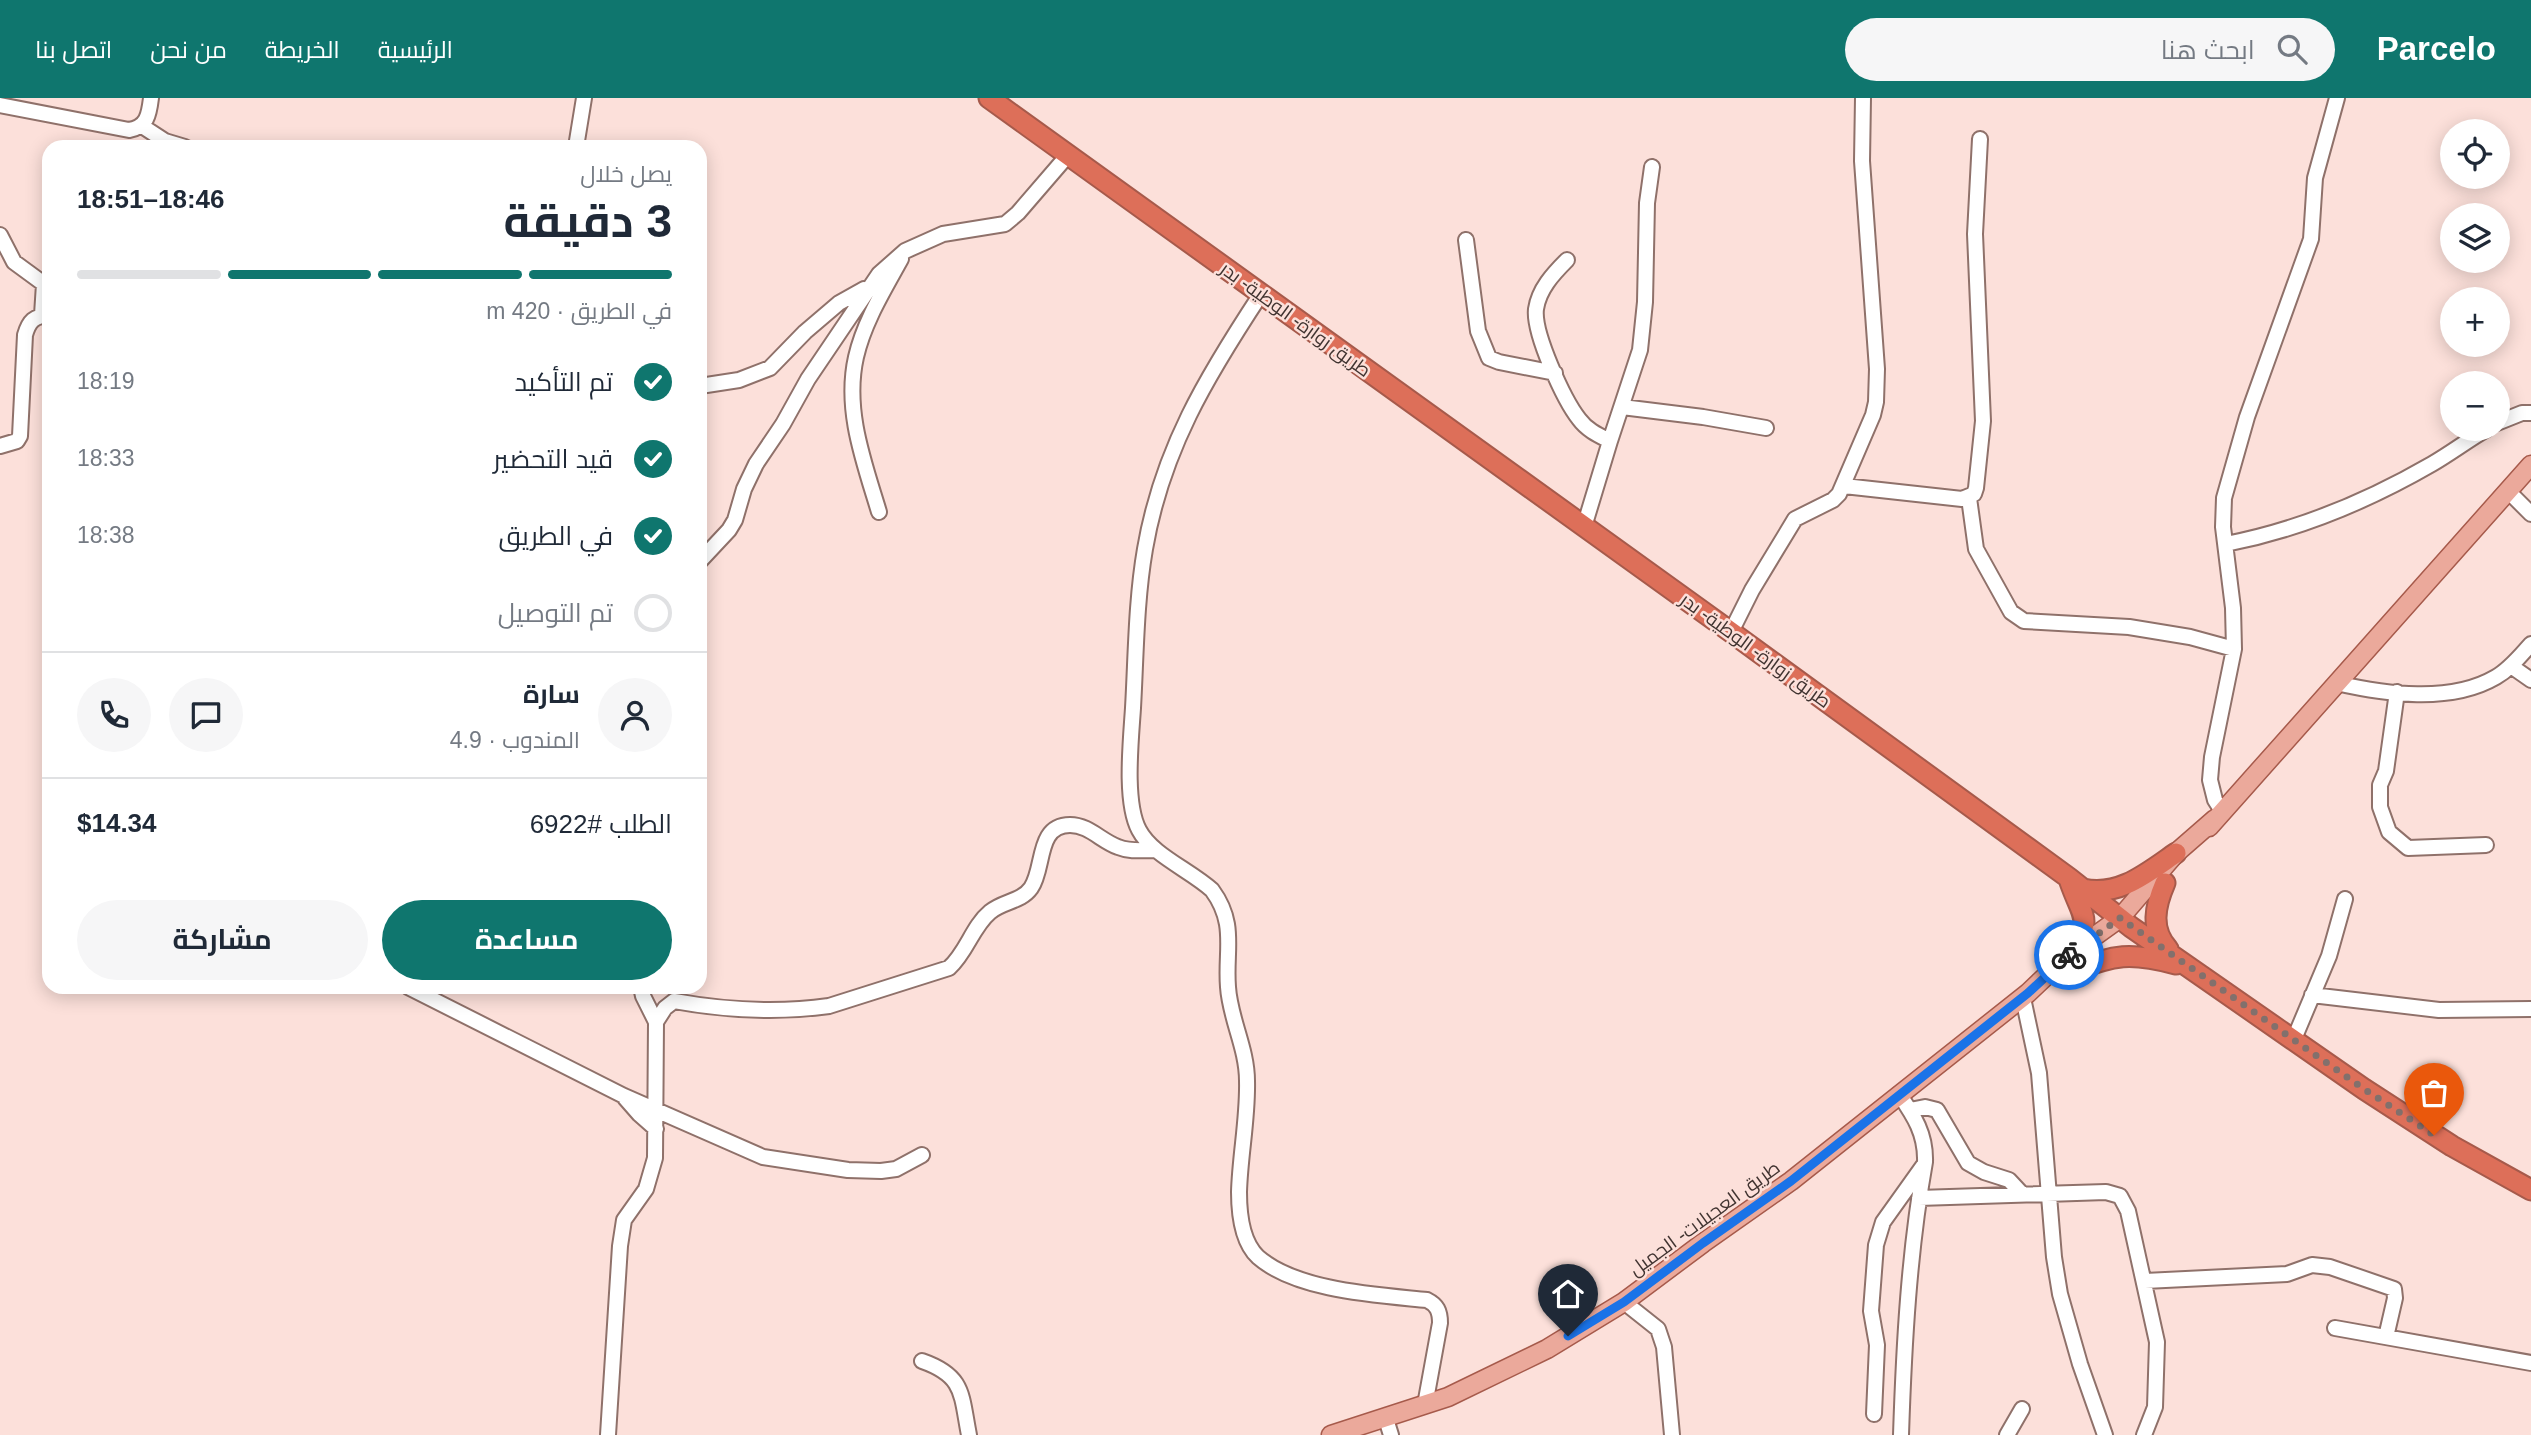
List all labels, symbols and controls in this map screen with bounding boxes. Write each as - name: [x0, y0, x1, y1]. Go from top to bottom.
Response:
- search box: [1845, 18, 2335, 81]
- icon: search: [2273, 30, 2311, 68]
- text: Parcelo: [2377, 30, 2496, 67]
- text: ابحث هنا: [2161, 35, 2255, 65]
- text: اتصل بنا: [35, 36, 112, 63]
- text: من نحن: [150, 36, 227, 63]
- text: الخريطة: [265, 36, 340, 63]
- text: الرئيسية: [378, 36, 453, 63]
- map controls: [2440, 119, 2510, 441]
- button: locate: [2440, 119, 2510, 189]
- text: يصل خلال: [580, 161, 672, 187]
- text: 18:46–18:51: [77, 184, 224, 214]
- text: 3 دقيقة: [504, 195, 672, 247]
- button: layers: [2440, 203, 2510, 273]
- street label: طريق زوارة- الوطية- بدر: [1214, 257, 1375, 383]
- button: +: [2440, 287, 2510, 357]
- text: في الطريق · 420 m: [486, 298, 672, 324]
- icon: check: [634, 363, 672, 401]
- text: تم التأكيد: [514, 367, 613, 397]
- text: 18:19: [77, 368, 135, 394]
- button: −: [2440, 371, 2510, 441]
- icon: check: [634, 440, 672, 478]
- text: قيد التحضير: [493, 444, 613, 474]
- text: 18:33: [77, 445, 135, 471]
- icon: check: [634, 517, 672, 555]
- text: في الطريق: [498, 521, 613, 551]
- text: 18:38: [77, 522, 135, 548]
- street label: طريق زوارة- الوطية- بدر: [1674, 588, 1835, 714]
- text: تم التوصيل: [498, 598, 613, 628]
- button: phone: [77, 678, 151, 752]
- button: chat: [169, 678, 243, 752]
- button: person: [598, 678, 672, 752]
- text: سارة: [523, 679, 580, 709]
- text: المندوب · 4.9: [450, 727, 580, 753]
- text: $14.34: [77, 808, 157, 838]
- text: الطلب #6922: [530, 809, 672, 839]
- button: مشاركة: [77, 900, 368, 980]
- button: مساعدة: [382, 900, 672, 980]
- courier: [2034, 920, 2104, 990]
- icon: bike: [2050, 936, 2088, 974]
- pin: [2404, 1063, 2464, 1135]
- icon: bag: [2415, 1074, 2453, 1112]
- street label: طريق العجيلات- الجميل: [1625, 1157, 1785, 1282]
- pin: [1538, 1264, 1598, 1336]
- icon: home: [1549, 1275, 1587, 1313]

